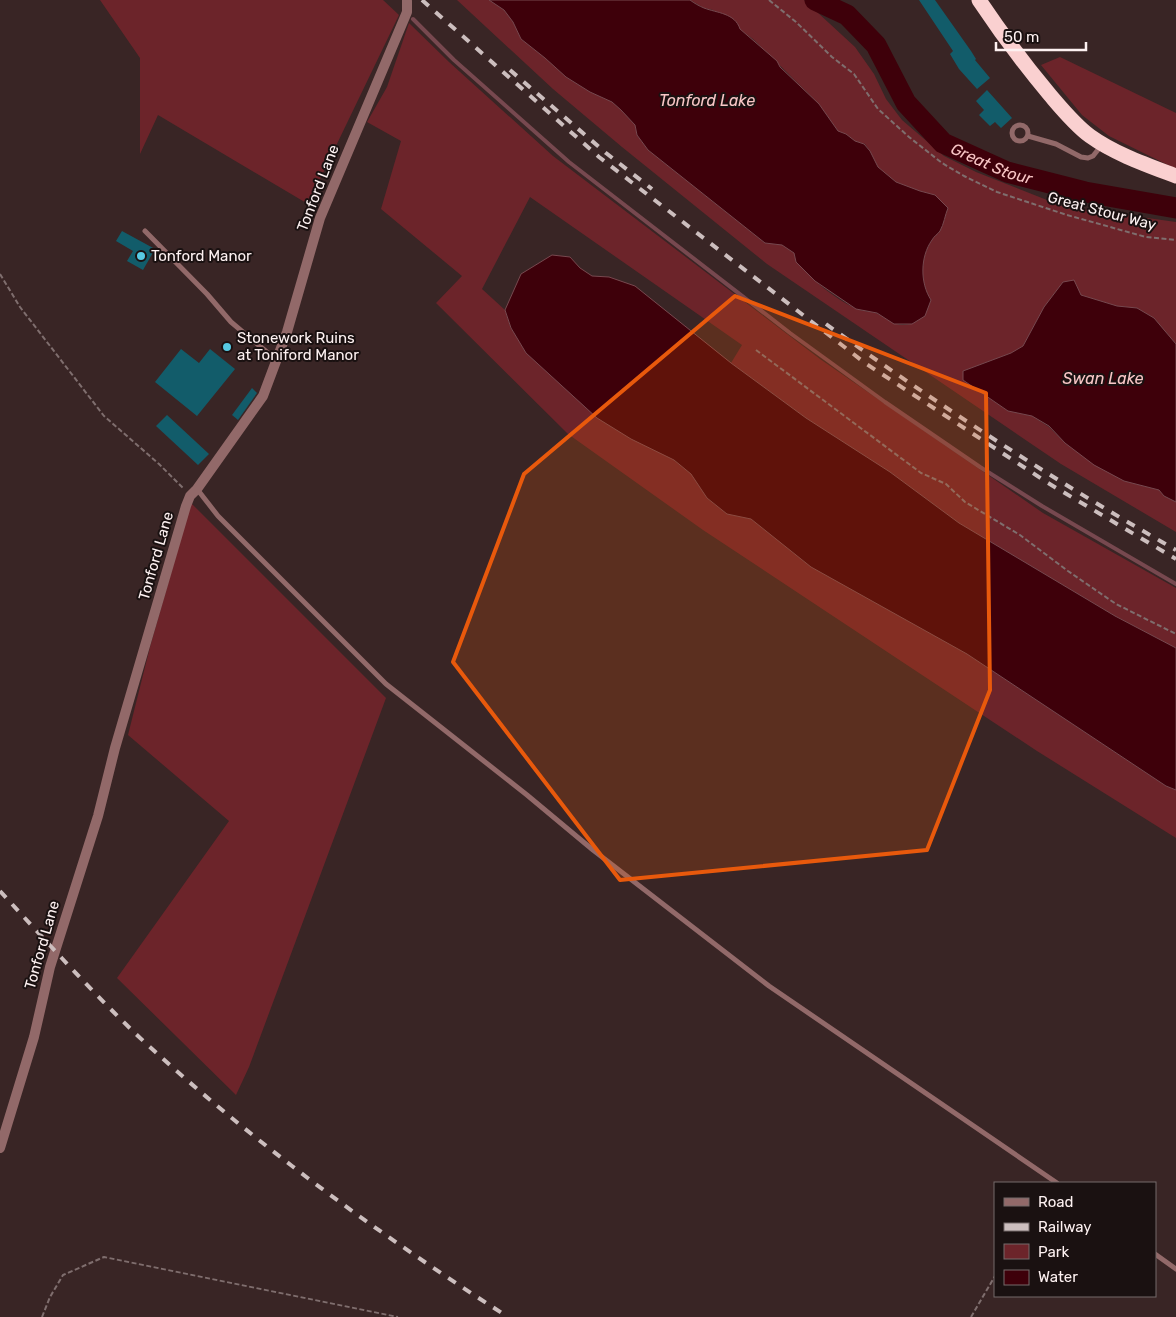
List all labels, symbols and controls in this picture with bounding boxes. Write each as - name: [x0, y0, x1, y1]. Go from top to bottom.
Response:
- scale bar: [996, 20, 1086, 52]
- text: 50 m: [1004, 28, 1039, 46]
- water label: Tonford Lake: [659, 91, 755, 110]
- water label: Great Stour: [948, 139, 1035, 188]
- street label: Tonford Lane: [293, 142, 343, 234]
- street label: Great Stour Way: [1046, 188, 1158, 234]
- place label: Tonford Manor: [151, 247, 252, 265]
- marker: Tonford Manor: [135, 250, 147, 262]
- place label: Stonework Ruins at Toniford Manor: [237, 329, 359, 364]
- marker: Stonework Ruins at Toniford Manor: [221, 341, 233, 353]
- water label: Swan Lake: [1063, 369, 1144, 388]
- street label: Tonford Lane: [135, 510, 177, 602]
- street label: Tonford Lane: [21, 899, 63, 991]
- legend: [994, 1182, 1156, 1297]
- text: Road: [1038, 1193, 1074, 1211]
- text: Railway: [1038, 1218, 1092, 1236]
- text: Park: [1038, 1243, 1069, 1261]
- text: Water: [1038, 1268, 1078, 1286]

